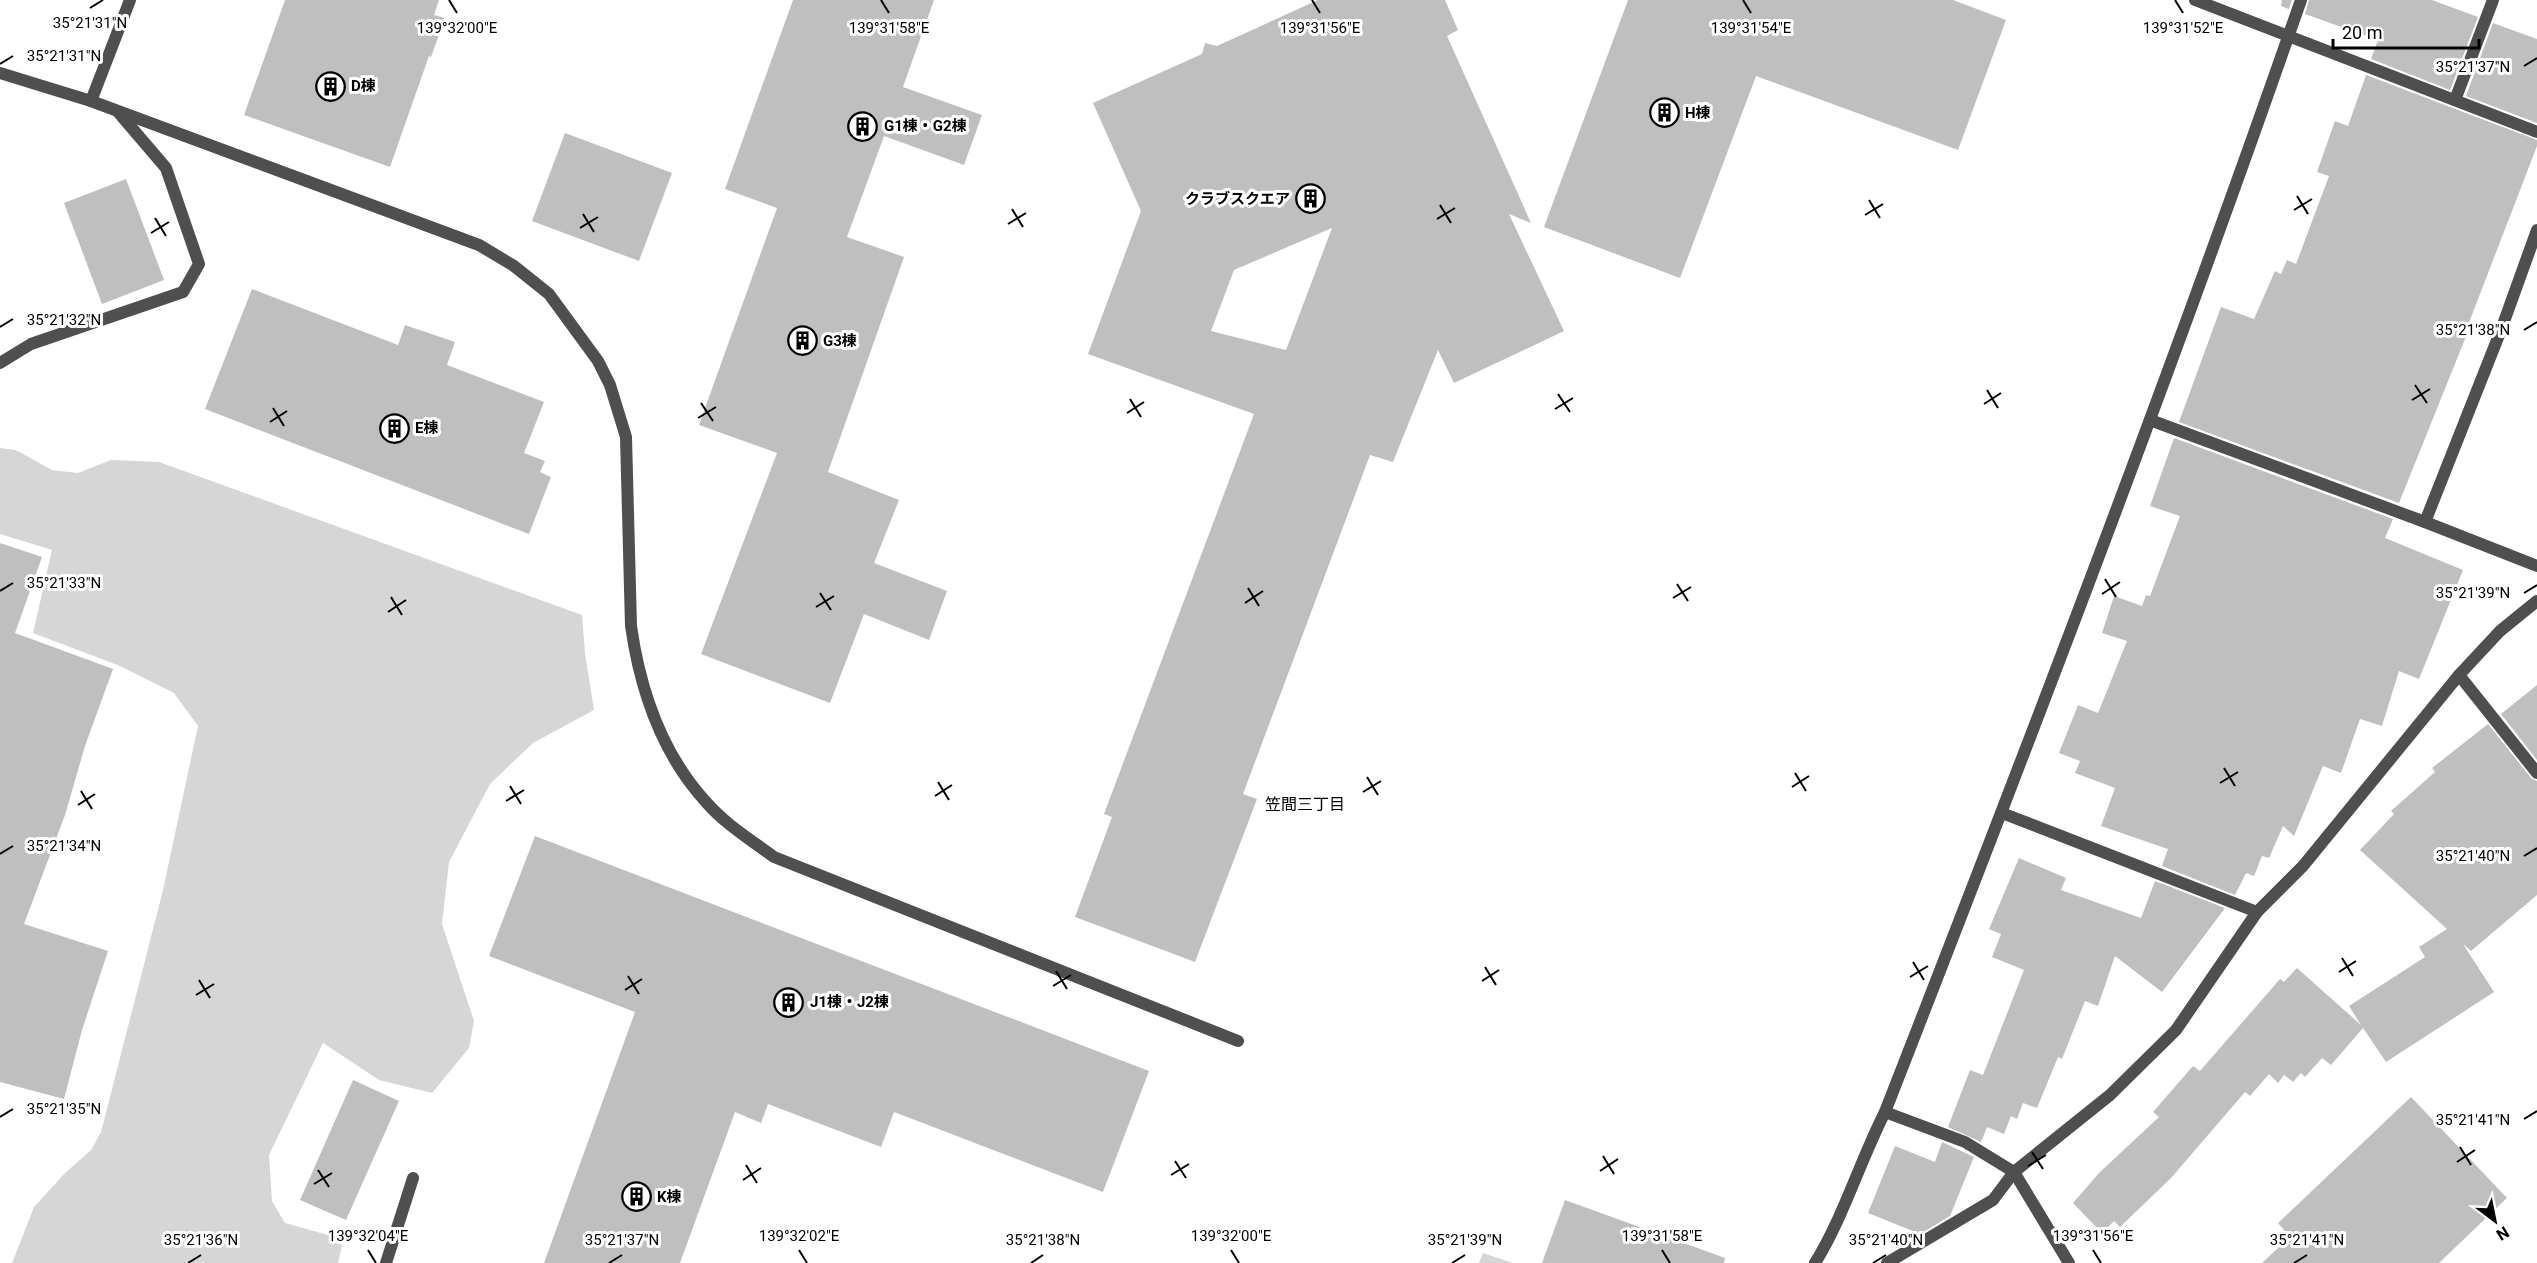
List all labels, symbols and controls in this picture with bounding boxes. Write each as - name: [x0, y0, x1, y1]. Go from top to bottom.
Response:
- scale bar: [2333, 12, 2478, 50]
- text: 35°21'31"N: [53, 14, 127, 32]
- text: 139°32'00"E: [417, 19, 498, 37]
- text: 139°31'58"E: [849, 19, 930, 37]
- text: 139°31'56"E: [1280, 19, 1361, 37]
- text: 139°31'54"E: [1711, 19, 1792, 37]
- text: 139°31'52"E: [2143, 19, 2224, 37]
- text: 20 m: [2342, 22, 2382, 43]
- text: 35°21'31"N: [27, 47, 101, 65]
- text: 35°21'37"N: [2436, 58, 2510, 76]
- building icon: D棟: [314, 70, 346, 102]
- place label: D棟: [351, 77, 376, 95]
- building icon: H棟: [1648, 97, 1680, 129]
- place label: H棟: [1685, 104, 1711, 122]
- building icon: G1棟・G2棟: [847, 110, 879, 142]
- place label: G1棟・G2棟: [884, 117, 967, 135]
- building icon: クラブスクエア: [1295, 183, 1327, 215]
- place label: クラブスクエア: [1185, 190, 1290, 208]
- text: 35°21'32"N: [27, 311, 101, 329]
- text: 35°21'38"N: [2436, 321, 2510, 339]
- building icon: G3棟: [786, 325, 818, 357]
- place label: G3棟: [823, 332, 857, 350]
- building icon: E棟: [378, 412, 410, 444]
- place label: E棟: [415, 419, 438, 437]
- text: 35°21'33"N: [27, 574, 101, 592]
- text: 35°21'39"N: [2436, 584, 2510, 602]
- district label: 笠間三丁目: [1265, 795, 1345, 814]
- text: 35°21'34"N: [27, 837, 101, 855]
- text: 35°21'40"N: [2436, 847, 2510, 865]
- building icon: J1棟・J2棟: [773, 986, 805, 1018]
- place label: J1棟・J2棟: [810, 993, 889, 1011]
- text: 35°21'35"N: [27, 1100, 101, 1118]
- text: 35°21'41"N: [2436, 1111, 2510, 1129]
- building icon: K棟: [620, 1181, 652, 1213]
- place label: K棟: [657, 1188, 682, 1206]
- north arrow: [2465, 1191, 2525, 1251]
- text: N: [2493, 1222, 2513, 1244]
- text: 139°32'04"E: [328, 1227, 409, 1245]
- text: 139°32'02"E: [759, 1227, 840, 1245]
- text: 139°32'00"E: [1191, 1227, 1272, 1245]
- text: 139°31'58"E: [1622, 1227, 1703, 1245]
- text: 139°31'56"E: [2053, 1227, 2134, 1245]
- text: 35°21'36"N: [164, 1231, 238, 1249]
- text: 35°21'37"N: [585, 1231, 659, 1249]
- text: 35°21'38"N: [1006, 1231, 1080, 1249]
- text: 35°21'39"N: [1428, 1231, 1502, 1249]
- text: 35°21'40"N: [1849, 1231, 1923, 1249]
- text: 35°21'41"N: [2270, 1231, 2344, 1249]

